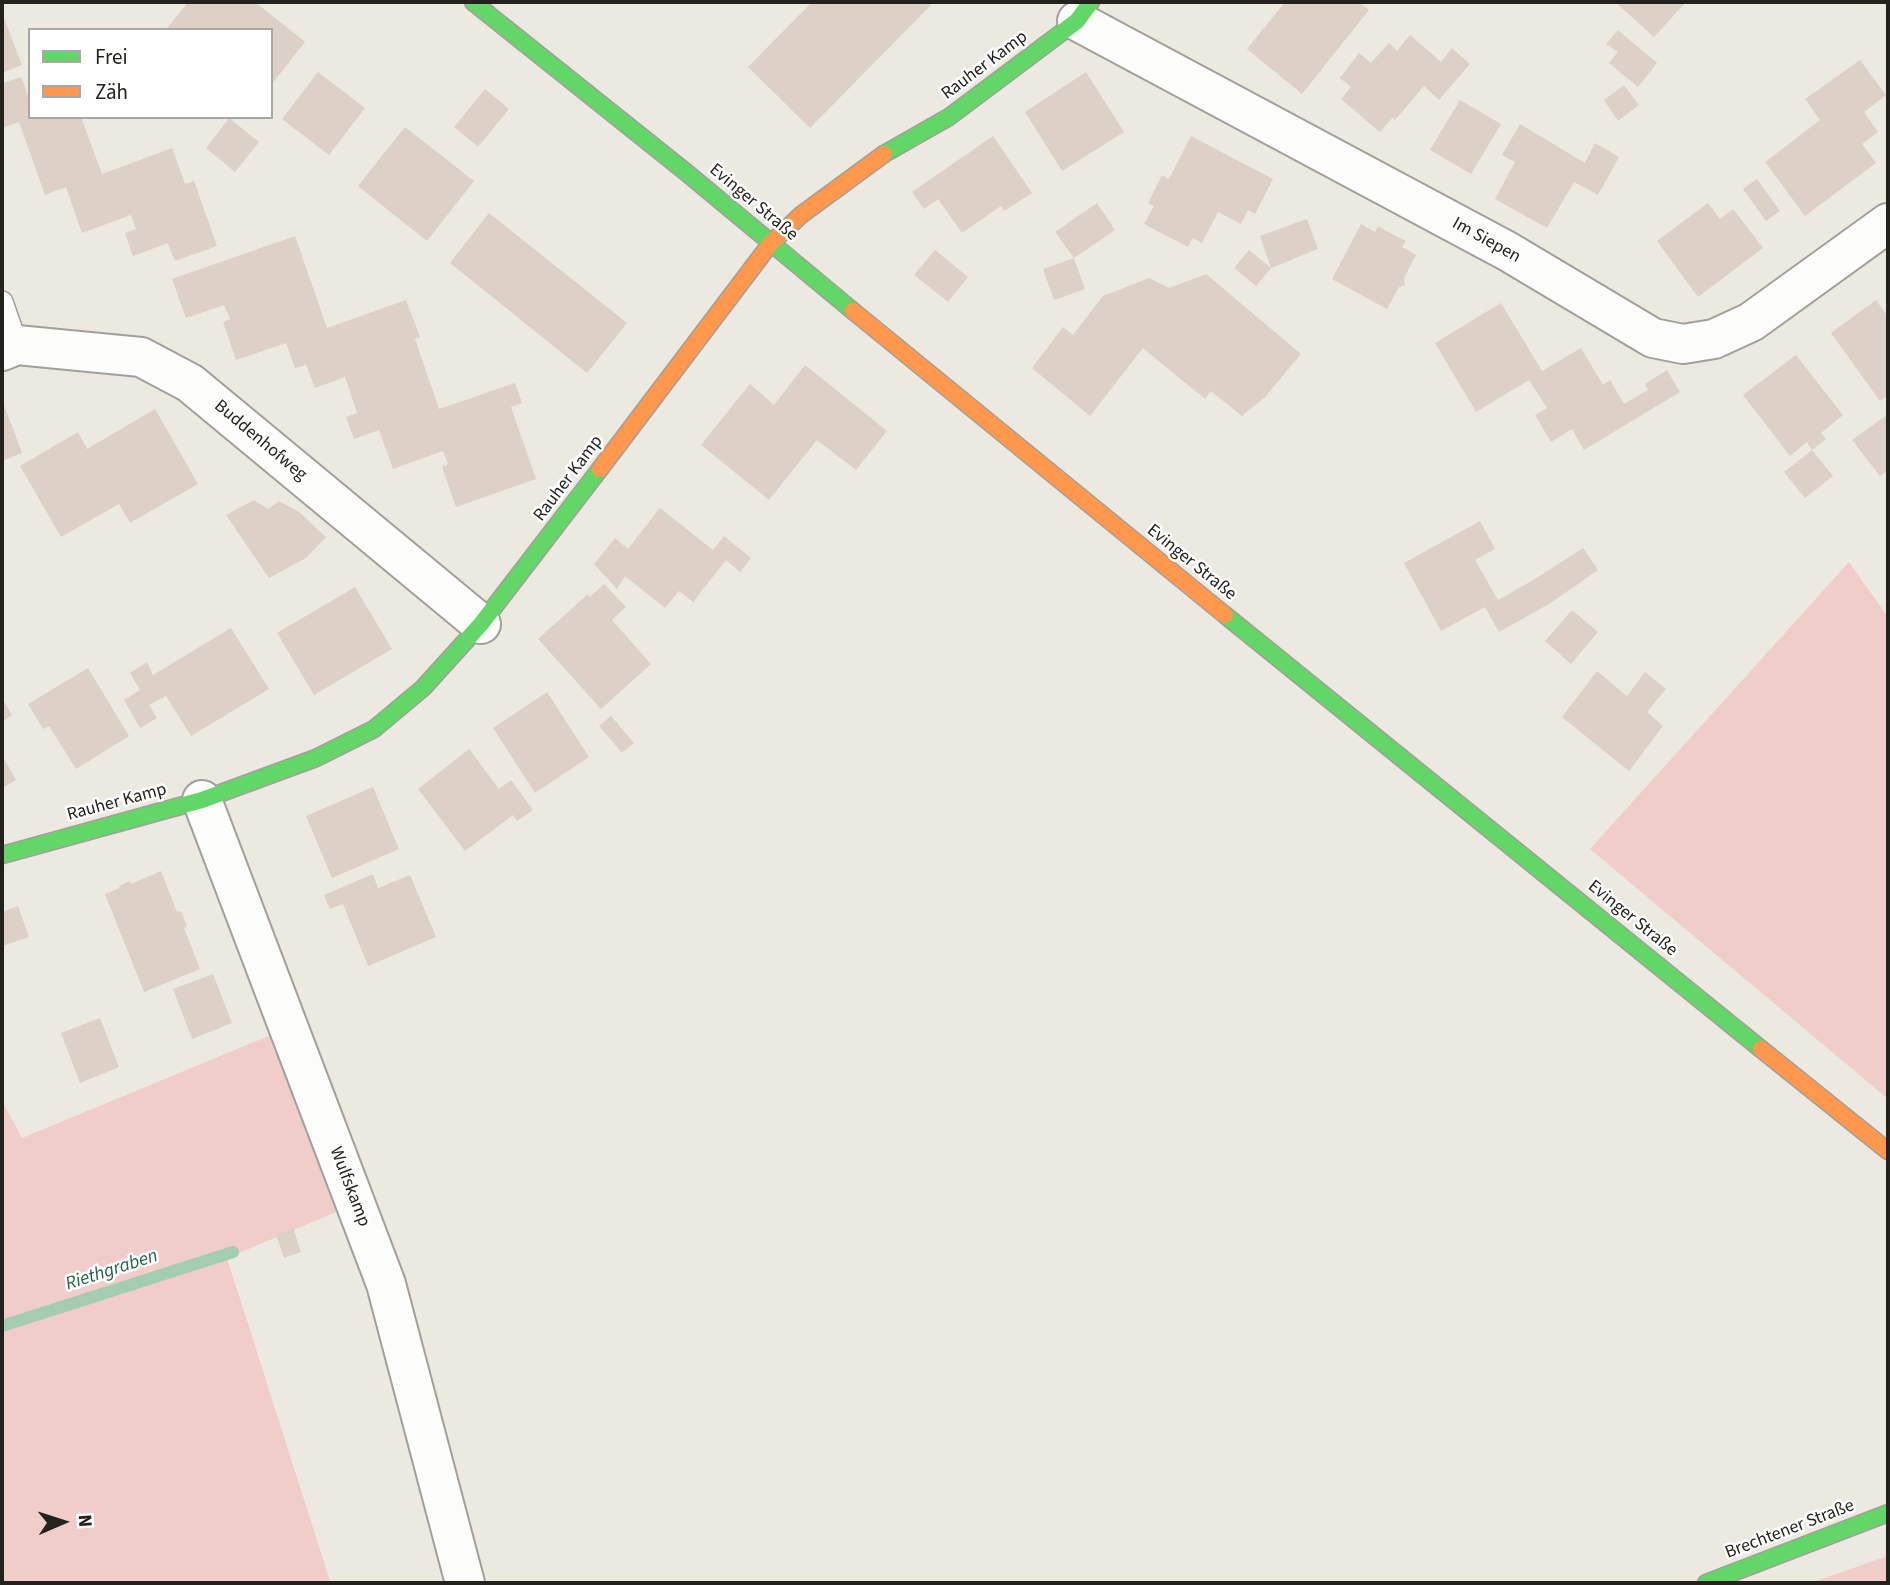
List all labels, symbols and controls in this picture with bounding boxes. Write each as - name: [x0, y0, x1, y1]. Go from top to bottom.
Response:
- street label: Rauher Kamp: [938, 27, 1032, 105]
- legend: [28, 28, 273, 119]
- text: Frei: [95, 42, 128, 72]
- text: Zäh: [95, 77, 128, 107]
- street label: Evinger Straße: [704, 160, 802, 246]
- street label: Im Siepen: [1448, 213, 1524, 269]
- street label: Buddenhofweg: [209, 396, 311, 486]
- street label: Rauher Kamp: [530, 432, 608, 526]
- street label: Evinger Straße: [1142, 520, 1240, 606]
- street label: Rauher Kamp: [65, 779, 169, 827]
- street label: Evinger Straße: [1583, 876, 1681, 962]
- street label: Wulfskamp: [324, 1144, 374, 1230]
- water label: Riethgraben: [63, 1245, 161, 1297]
- north arrow: [28, 1487, 98, 1557]
- street label: Brechtener Straße: [1722, 1495, 1858, 1565]
- text: N: [71, 1514, 98, 1528]

